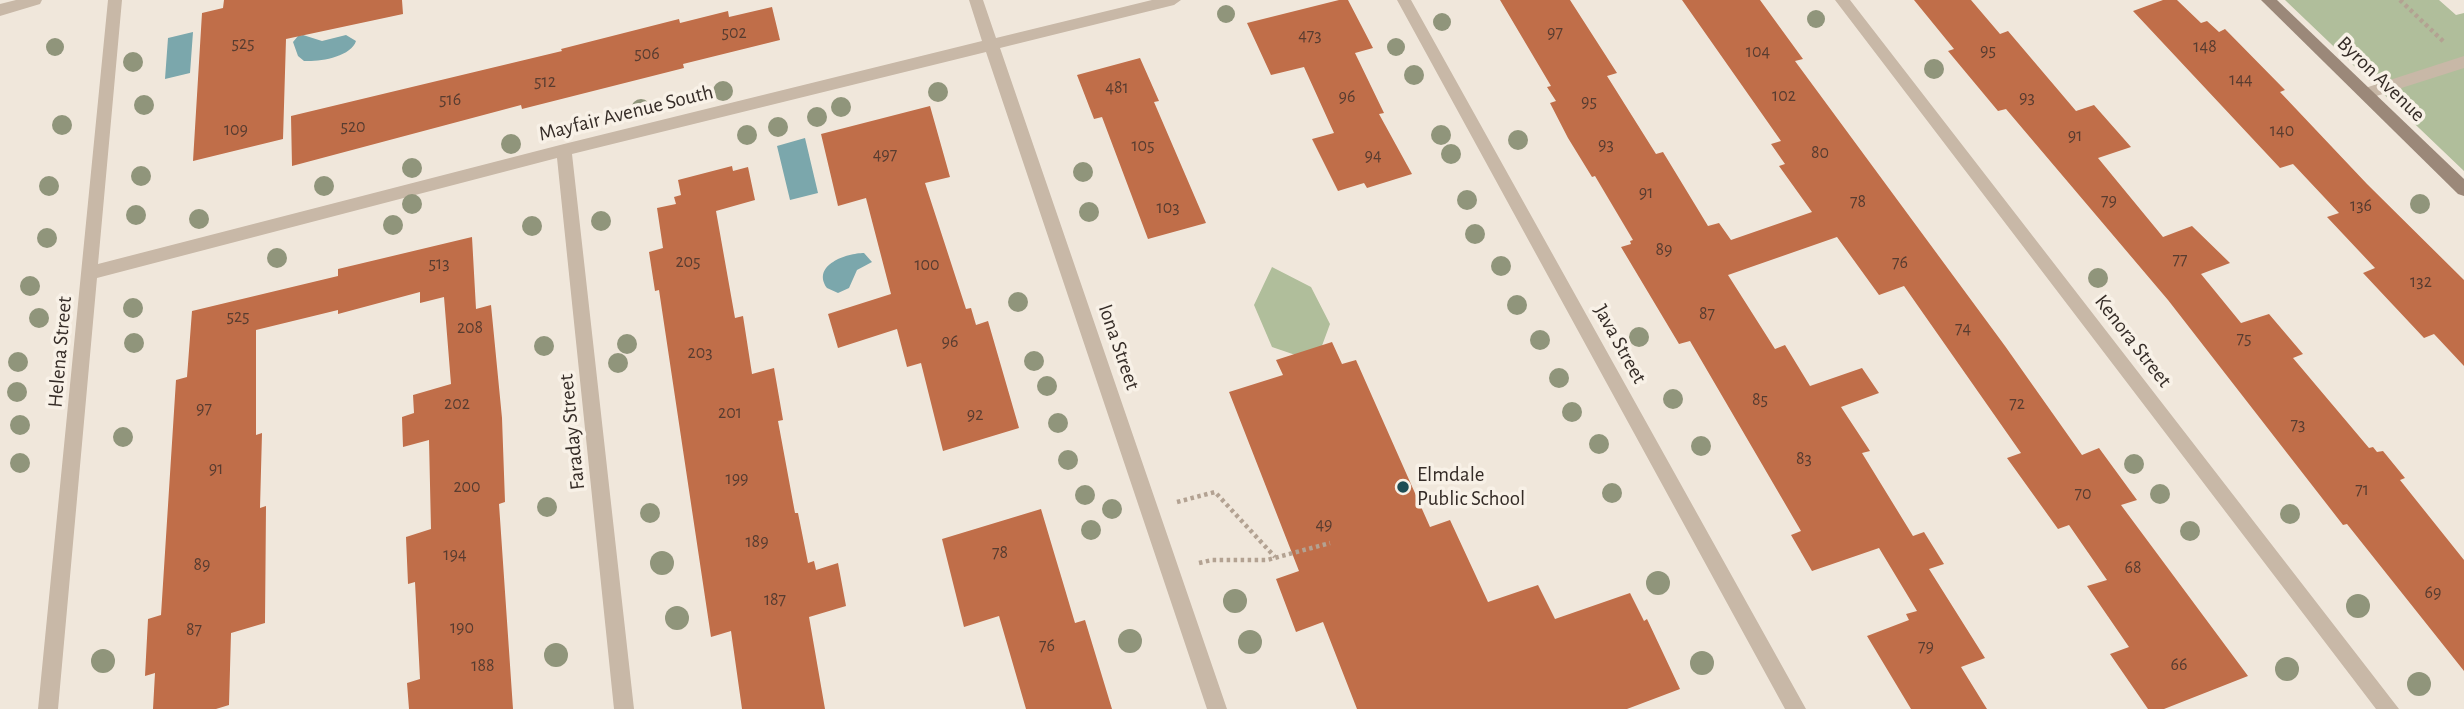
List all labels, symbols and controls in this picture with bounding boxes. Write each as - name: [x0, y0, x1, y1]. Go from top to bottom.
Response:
- house number: 502: [721, 22, 747, 44]
- house number: 97: [1547, 22, 1563, 44]
- house number: 473: [1298, 25, 1322, 47]
- street label: Byron Avenue: [2332, 31, 2430, 127]
- house number: 525: [231, 33, 255, 55]
- house number: 148: [2193, 36, 2217, 58]
- house number: 95: [1980, 40, 1996, 62]
- house number: 104: [1746, 41, 1770, 63]
- house number: 506: [634, 43, 660, 65]
- house number: 144: [2229, 69, 2253, 91]
- house number: 512: [534, 71, 556, 93]
- house number: 481: [1105, 77, 1129, 99]
- street label: Mayfair Avenue South: [536, 79, 716, 147]
- house number: 102: [1772, 85, 1796, 107]
- house number: 96: [1339, 86, 1355, 108]
- house number: 93: [2019, 87, 2035, 109]
- house number: 516: [439, 89, 461, 111]
- house number: 95: [1581, 91, 1597, 113]
- house number: 520: [340, 116, 366, 138]
- house number: 109: [224, 119, 248, 141]
- house number: 140: [2270, 120, 2294, 142]
- house number: 91: [2068, 125, 2082, 147]
- house number: 93: [1598, 134, 1614, 156]
- house number: 105: [1131, 135, 1155, 157]
- house number: 80: [1811, 142, 1829, 164]
- house number: 497: [873, 144, 897, 166]
- house number: 94: [1364, 145, 1382, 167]
- house number: 91: [1639, 182, 1653, 204]
- house number: 79: [2101, 190, 2117, 212]
- house number: 78: [1850, 191, 1866, 213]
- house number: 136: [2350, 195, 2372, 217]
- house number: 103: [1156, 197, 1180, 219]
- house number: 89: [1656, 239, 1672, 261]
- house number: 77: [2172, 249, 2188, 271]
- house number: 205: [675, 251, 701, 273]
- house number: 76: [1892, 252, 1908, 274]
- house number: 513: [428, 253, 450, 275]
- house number: 100: [914, 254, 940, 276]
- house number: 132: [2410, 271, 2432, 293]
- street label: Kenora Street: [2089, 290, 2177, 392]
- street label: Helena Street: [43, 295, 77, 409]
- street label: Java Street: [1588, 300, 1652, 388]
- street label: Iona Street: [1093, 301, 1145, 393]
- house number: 87: [1699, 303, 1715, 325]
- house number: 525: [226, 306, 250, 328]
- house number: 208: [457, 317, 483, 339]
- house number: 74: [1955, 318, 1971, 340]
- house number: 75: [2236, 328, 2252, 350]
- house number: 96: [942, 331, 958, 353]
- house number: 203: [687, 342, 713, 364]
- street label: Faraday Street: [553, 373, 591, 491]
- house number: 85: [1752, 389, 1768, 411]
- house number: 202: [444, 393, 470, 415]
- house number: 72: [2009, 393, 2025, 415]
- house number: 97: [196, 398, 212, 420]
- house number: 201: [718, 402, 742, 424]
- house number: 92: [967, 404, 983, 426]
- house number: 73: [2291, 414, 2305, 436]
- house number: 83: [1796, 448, 1812, 470]
- house number: 91: [209, 458, 223, 480]
- place label: Elmdale Public School: [1417, 462, 1525, 512]
- house number: 199: [725, 468, 749, 490]
- house number: 200: [453, 476, 481, 498]
- marker: Elmdale Public School: [1395, 479, 1411, 495]
- house number: 71: [2355, 479, 2369, 501]
- house number: 70: [2074, 483, 2092, 505]
- house number: 49: [1315, 514, 1333, 536]
- house number: 189: [745, 531, 769, 553]
- house number: 78: [992, 542, 1008, 564]
- house number: 194: [443, 544, 467, 566]
- house number: 89: [194, 554, 210, 576]
- house number: 68: [2125, 557, 2141, 579]
- house number: 69: [2425, 582, 2441, 604]
- house number: 187: [764, 589, 786, 611]
- house number: 190: [450, 617, 474, 639]
- house number: 87: [186, 619, 202, 641]
- house number: 76: [1039, 635, 1055, 657]
- house number: 79: [1918, 636, 1934, 658]
- house number: 66: [2171, 654, 2187, 676]
- house number: 188: [471, 655, 495, 677]

